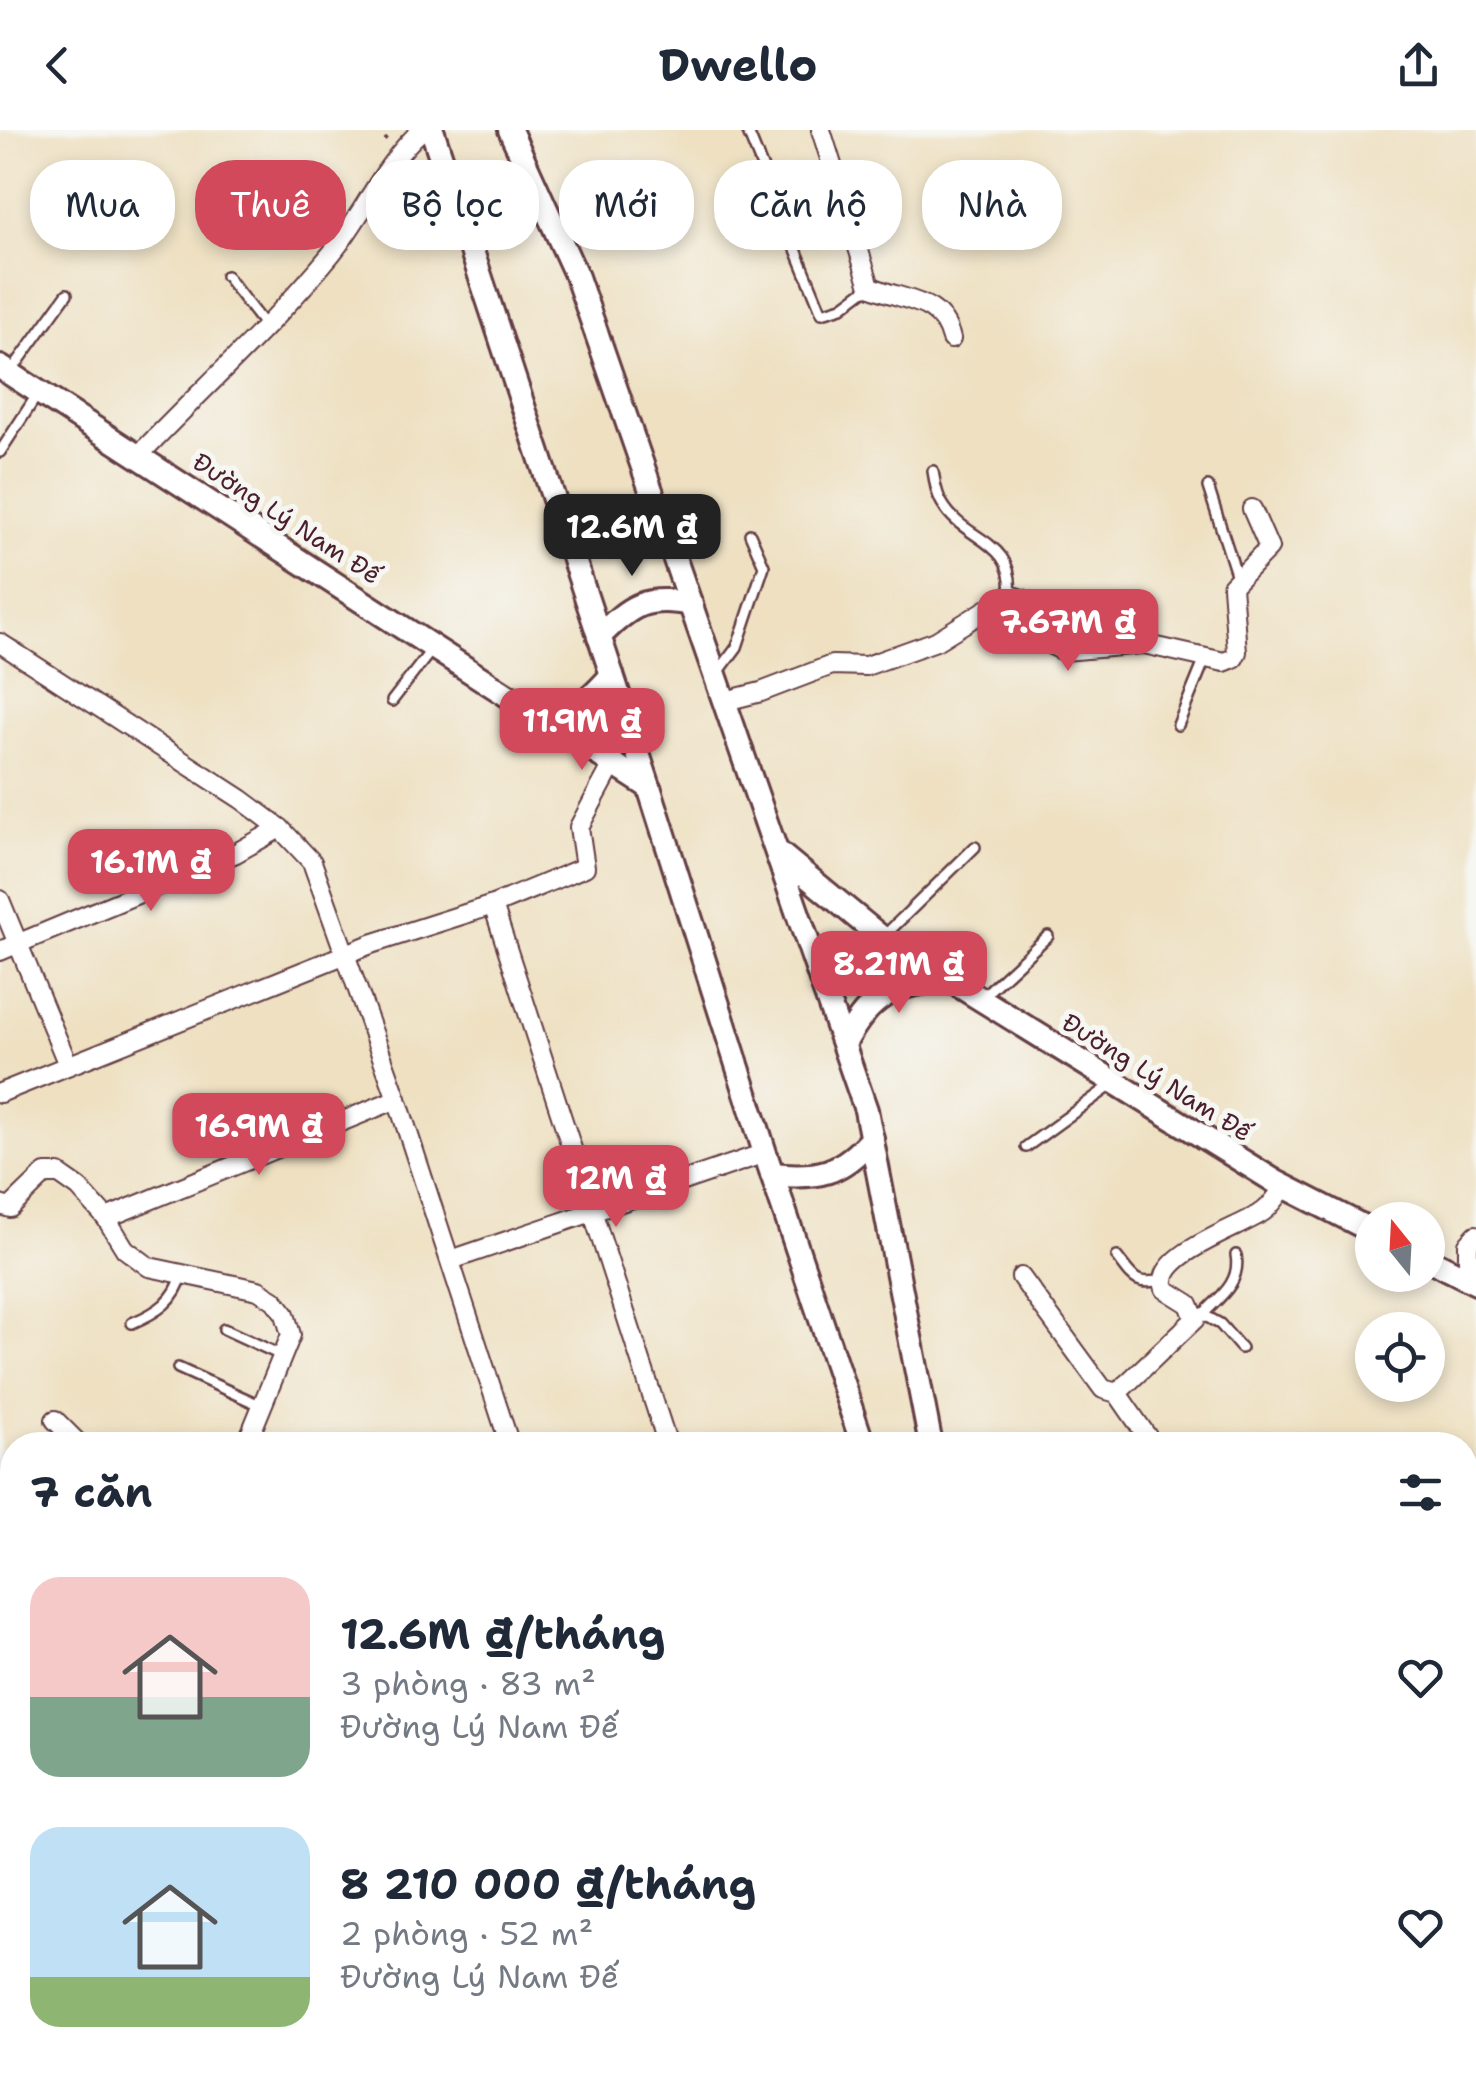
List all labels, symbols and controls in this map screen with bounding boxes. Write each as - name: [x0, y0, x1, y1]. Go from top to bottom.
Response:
- text: Dwello: [659, 35, 817, 95]
- icon: back: [30, 38, 85, 93]
- icon: share: [1391, 38, 1446, 93]
- chip: Mua: [30, 160, 175, 250]
- chip: Thuê: [195, 160, 346, 250]
- chip: Bộ lọc: [366, 160, 539, 250]
- chip: Mới: [559, 160, 694, 250]
- chip: Căn hộ: [714, 160, 902, 250]
- chip: Nhà: [922, 160, 1062, 250]
- street label: Đường Lý Nam Đế: [186, 444, 388, 592]
- pin: 12.6M ₫: [540, 494, 724, 579]
- text: 12.6M ₫: [566, 505, 698, 548]
- pin: 7.67M ₫: [976, 589, 1160, 674]
- text: 7.67M ₫: [999, 600, 1137, 643]
- pin: 11.9M ₫: [490, 688, 674, 773]
- text: 11.9M ₫: [522, 699, 642, 742]
- pin: 16.1M ₫: [59, 829, 243, 914]
- text: 16.1M ₫: [90, 840, 212, 883]
- pin: 8.21M ₫: [807, 931, 991, 1016]
- text: 8.21M ₫: [833, 942, 965, 985]
- street label: Đường Lý Nam Đế: [1056, 1005, 1259, 1150]
- pin: 16.9M ₫: [167, 1093, 351, 1178]
- text: 16.9M ₫: [194, 1104, 324, 1147]
- pin: 12M ₫: [546, 1145, 686, 1230]
- text: 12M ₫: [565, 1156, 667, 1199]
- north arrow: [1355, 1202, 1445, 1292]
- map controls: [1355, 1202, 1445, 1402]
- button: locate: [1355, 1312, 1445, 1402]
- text: 7 căn: [30, 1464, 153, 1520]
- icon: filters: [1393, 1465, 1448, 1520]
- text: 12.6M ₫/tháng: [340, 1606, 665, 1662]
- icon: home: [110, 1617, 230, 1737]
- icon: heart: [1393, 1650, 1448, 1705]
- text: 3 phòng · 83 m²: [340, 1662, 596, 1705]
- text: Đường Lý Nam Đế: [340, 1705, 619, 1748]
- text: 8 210 000 ₫/tháng: [340, 1856, 756, 1912]
- icon: home: [110, 1867, 230, 1987]
- icon: heart: [1393, 1900, 1448, 1955]
- text: 2 phòng · 52 m²: [340, 1912, 593, 1955]
- text: Đường Lý Nam Đế: [340, 1955, 619, 1998]

